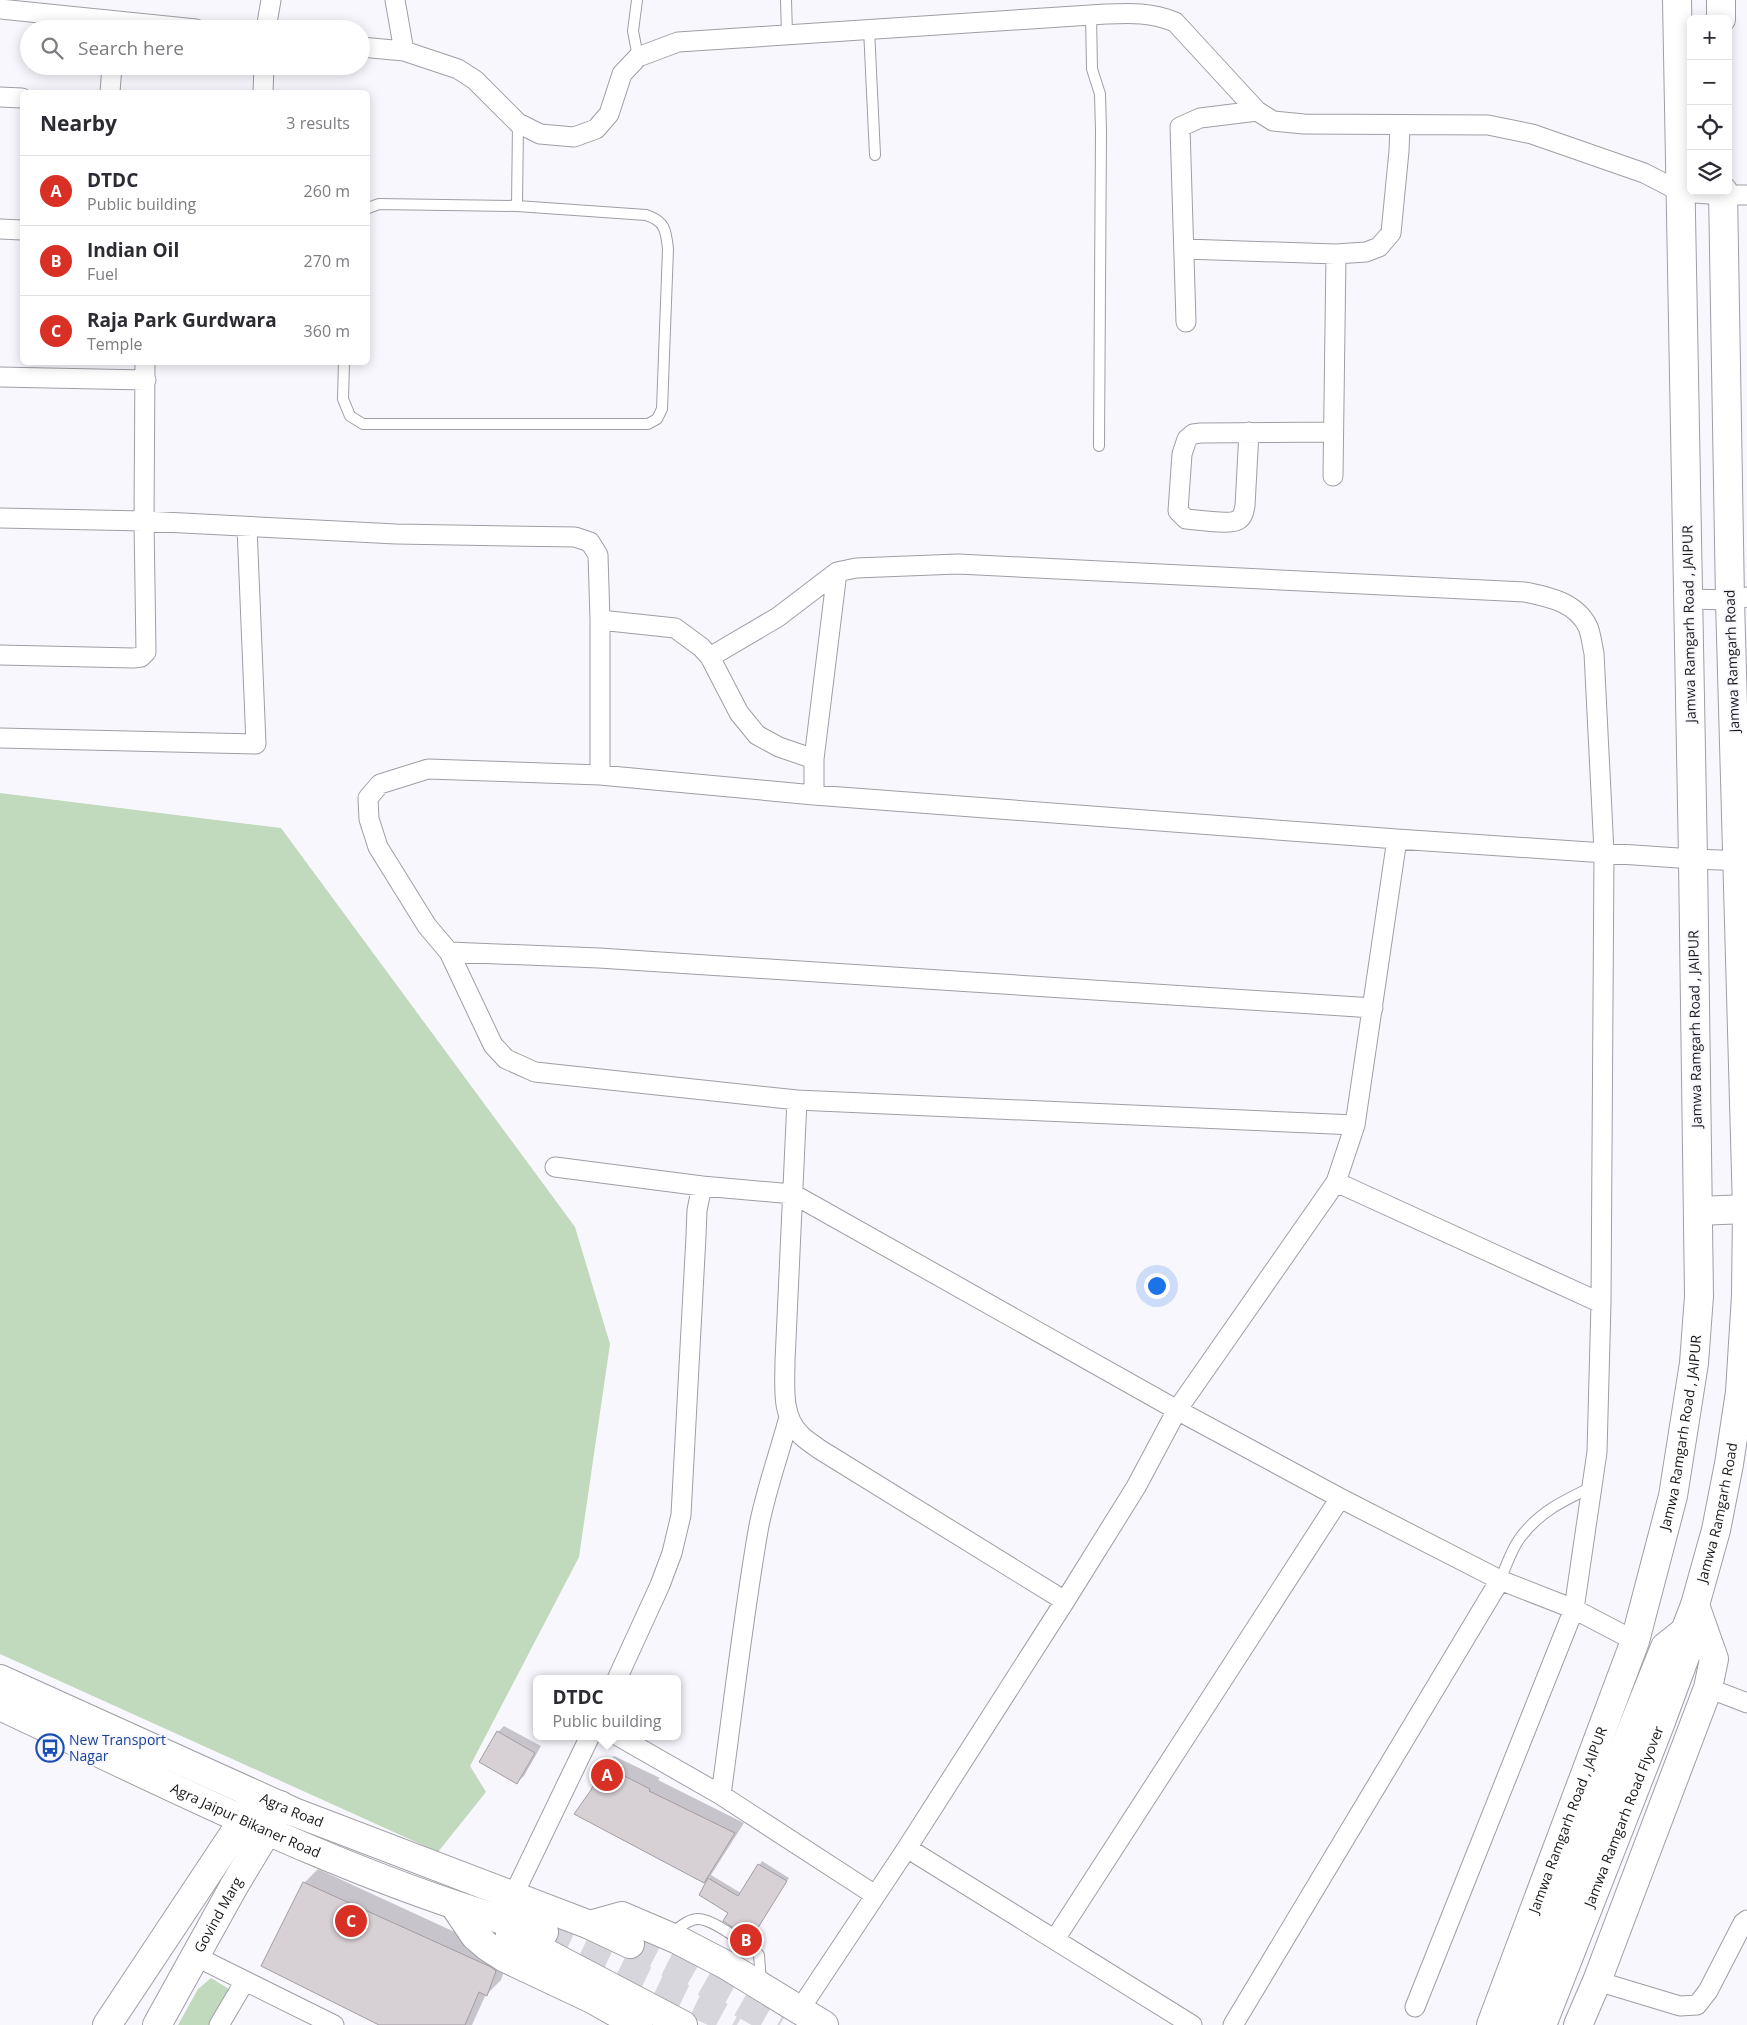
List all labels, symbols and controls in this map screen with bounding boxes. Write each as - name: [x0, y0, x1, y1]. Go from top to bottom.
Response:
- map controls: [1687, 15, 1732, 195]
- button: +: [1687, 15, 1732, 60]
- search box: [20, 20, 370, 75]
- icon: search: [38, 34, 66, 62]
- text: Search here: [78, 35, 184, 61]
- button: −: [1687, 60, 1732, 105]
- button: locate: [1687, 105, 1732, 150]
- text: Nearby: [40, 109, 117, 137]
- text: 3 results: [286, 112, 350, 134]
- button: layers: [1687, 150, 1732, 195]
- text: DTDC: [87, 167, 138, 193]
- text: A: [50, 180, 62, 202]
- text: 260 m: [304, 180, 350, 202]
- text: Public building: [87, 193, 196, 215]
- text: Indian Oil: [87, 237, 179, 263]
- text: B: [51, 250, 61, 272]
- text: 270 m: [304, 250, 350, 272]
- text: Fuel: [87, 263, 118, 285]
- text: Raja Park Gurdwara: [87, 307, 277, 333]
- text: C: [51, 320, 61, 342]
- text: 360 m: [304, 320, 350, 342]
- text: Temple: [87, 333, 142, 355]
- street label: Jamwa Ramgarh Road , JAIPUR: [1677, 525, 1700, 725]
- street label: Jamwa Ramgarh Road: [1720, 589, 1744, 735]
- street label: Jamwa Ramgarh Road , JAIPUR: [1683, 930, 1706, 1130]
- your location: [1144, 1273, 1170, 1299]
- street label: Jamwa Ramgarh Road , JAIPUR: [1654, 1334, 1705, 1534]
- street label: Jamwa Ramgarh Road: [1691, 1441, 1741, 1587]
- popup: [533, 1675, 681, 1740]
- text: DTDC: [552, 1684, 604, 1710]
- text: Public building: [552, 1710, 662, 1732]
- street label: Jamwa Ramgarh Road Flyover: [1578, 1723, 1668, 1912]
- street label: Jamwa Ramgarh Road , JAIPUR: [1523, 1724, 1611, 1918]
- place label: New Transport Nagar: [69, 1730, 166, 1765]
- bus stop icon: New Transport Nagar: [35, 1733, 65, 1763]
- pin: A: [591, 1756, 623, 1794]
- street label: Agra Jaipur Bikaner Road: [168, 1778, 324, 1862]
- street label: Agra Road: [257, 1788, 326, 1831]
- street label: Govind Marg: [189, 1873, 247, 1956]
- pin: C: [335, 1902, 367, 1940]
- pin: B: [730, 1921, 762, 1959]

